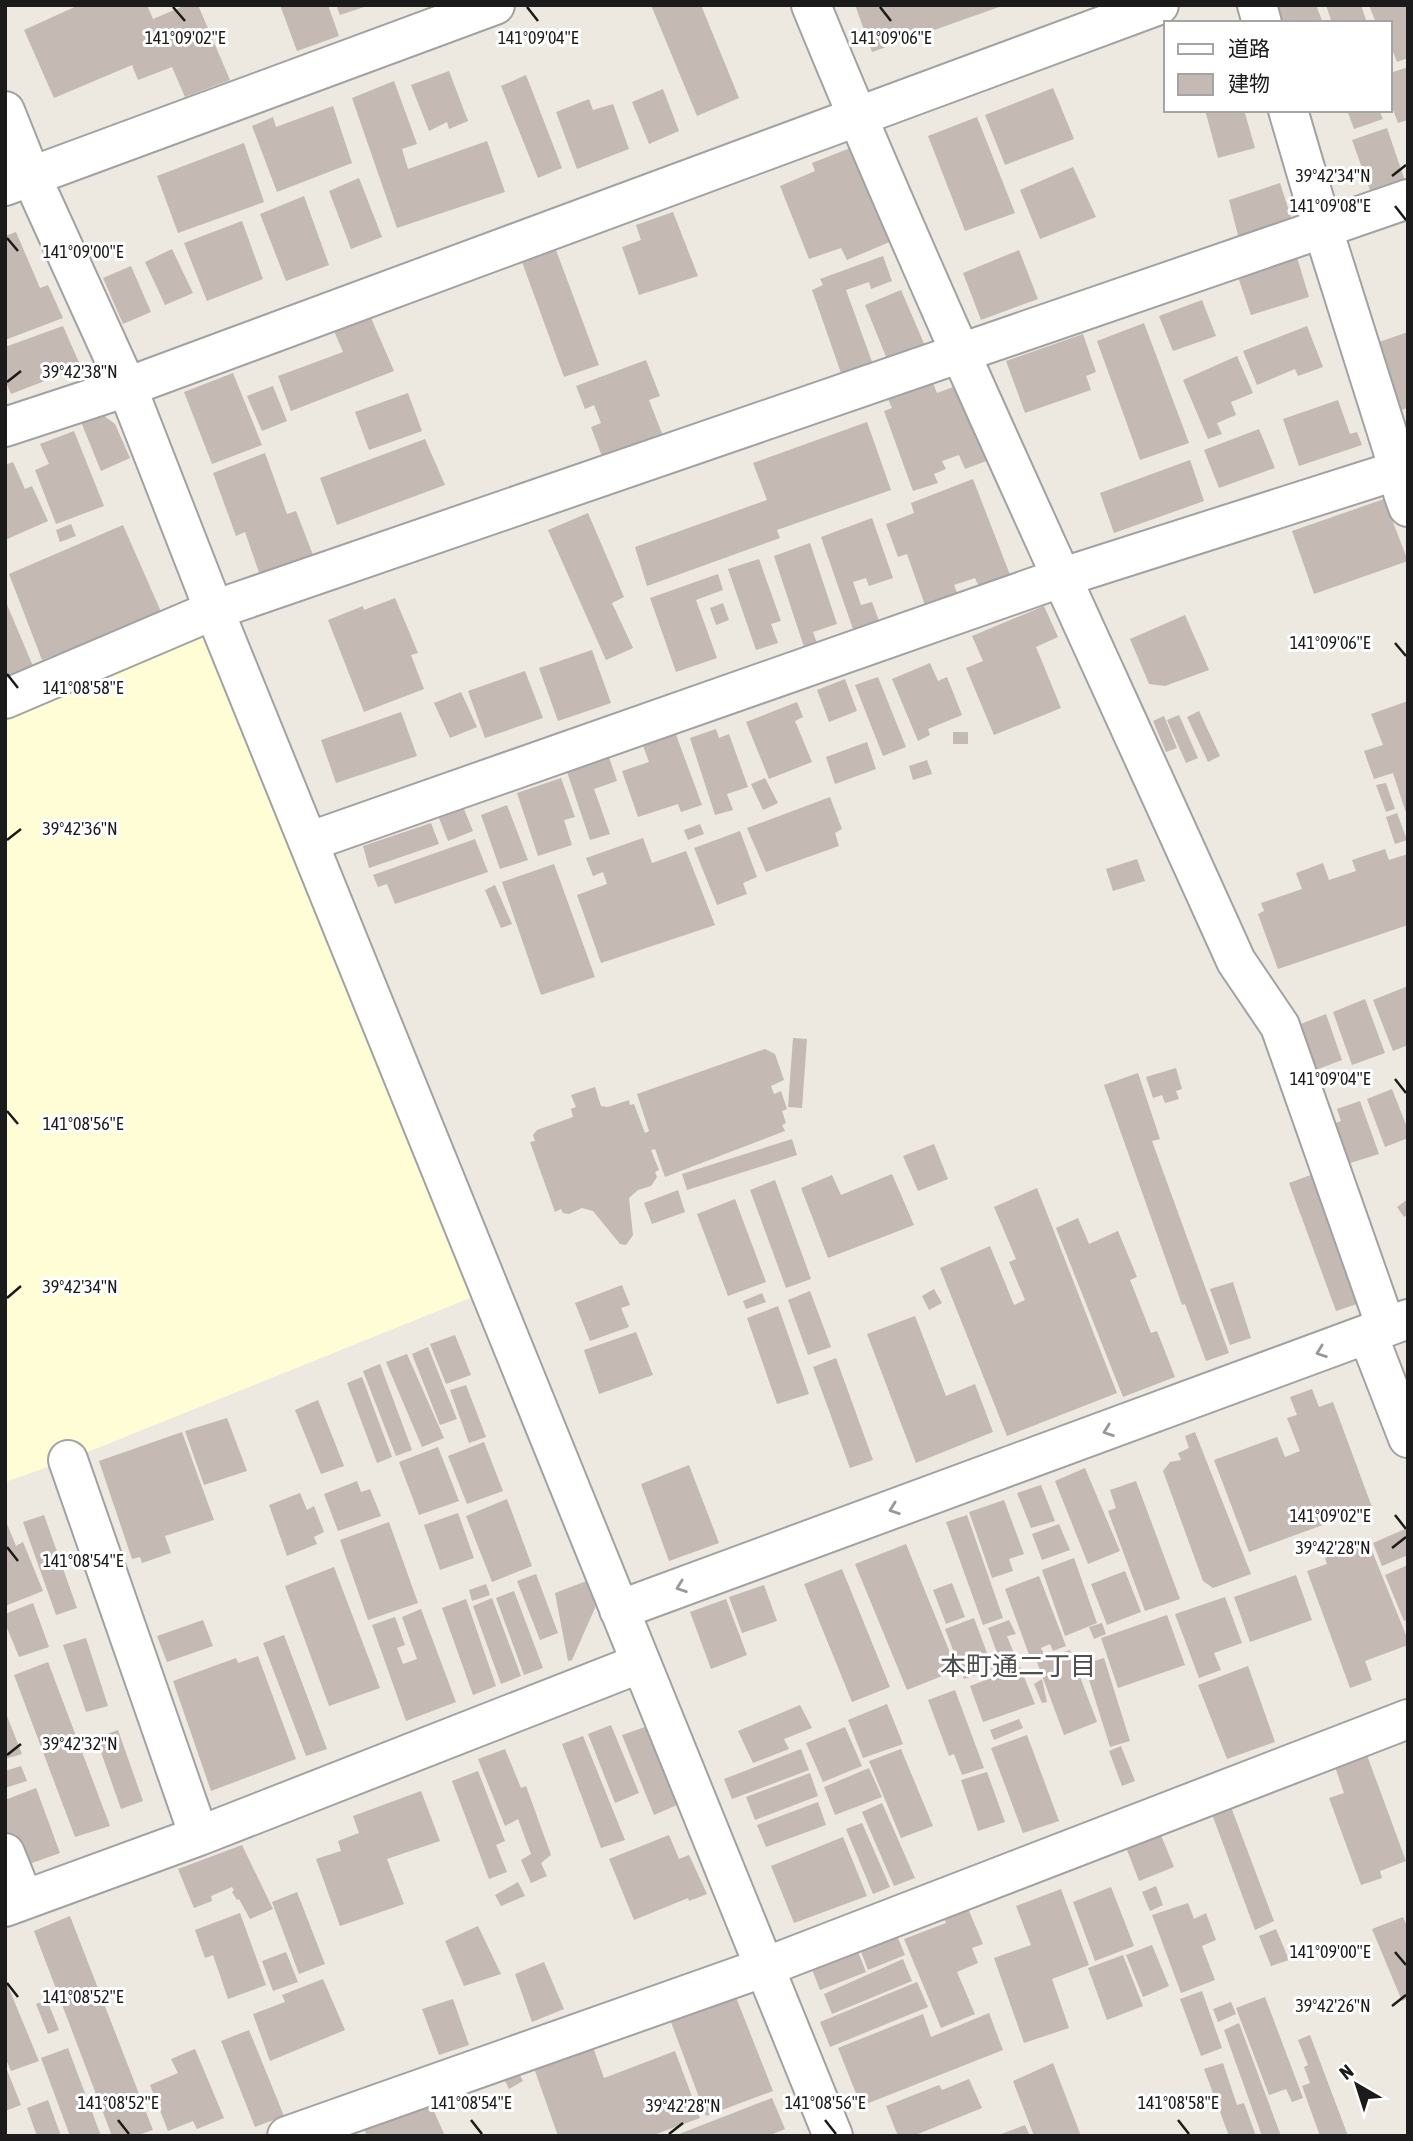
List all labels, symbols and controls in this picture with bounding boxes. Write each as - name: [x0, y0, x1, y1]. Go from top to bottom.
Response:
- legend: [1164, 21, 1392, 112]
- text: 141°09'02"E: [145, 27, 226, 48]
- text: 141°09'04"E: [498, 27, 579, 48]
- text: 141°09'06"E: [851, 27, 932, 48]
- text: 道路: [1228, 36, 1270, 60]
- text: 建物: [1228, 71, 1270, 95]
- text: 39°42'34"N: [1295, 165, 1371, 186]
- text: 141°09'08"E: [1290, 195, 1371, 216]
- text: 141°09'00"E: [43, 241, 124, 262]
- text: 39°42'38"N: [42, 361, 118, 382]
- text: 141°09'06"E: [1290, 632, 1371, 653]
- text: 141°08'58"E: [43, 677, 124, 698]
- text: 39°42'36"N: [42, 818, 118, 839]
- text: 141°09'04"E: [1290, 1068, 1371, 1089]
- text: 141°08'56"E: [43, 1113, 124, 1134]
- text: 39°42'34"N: [42, 1276, 118, 1297]
- one-way arrow: [1316, 1344, 1328, 1358]
- one-way arrow: [1102, 1422, 1114, 1436]
- one-way arrow: [889, 1501, 901, 1515]
- text: 141°09'02"E: [1290, 1505, 1371, 1526]
- text: 39°42'28"N: [1295, 1537, 1371, 1558]
- text: 141°08'54"E: [43, 1550, 124, 1571]
- one-way arrow: [675, 1579, 687, 1593]
- district label: 本町通二丁目: [940, 1651, 1096, 1681]
- text: 39°42'32"N: [42, 1733, 118, 1754]
- text: 141°09'00"E: [1290, 1941, 1371, 1962]
- text: 141°08'52"E: [43, 1986, 124, 2007]
- text: 39°42'26"N: [1295, 1995, 1371, 2016]
- north arrow: [1322, 2050, 1392, 2120]
- text: N: [1335, 2060, 1358, 2084]
- text: 141°08'52"E: [78, 2092, 159, 2113]
- text: 141°08'54"E: [431, 2092, 512, 2113]
- text: 141°08'56"E: [785, 2092, 866, 2113]
- text: 141°08'58"E: [1138, 2092, 1219, 2113]
- text: 39°42'28"N: [645, 2095, 721, 2116]

